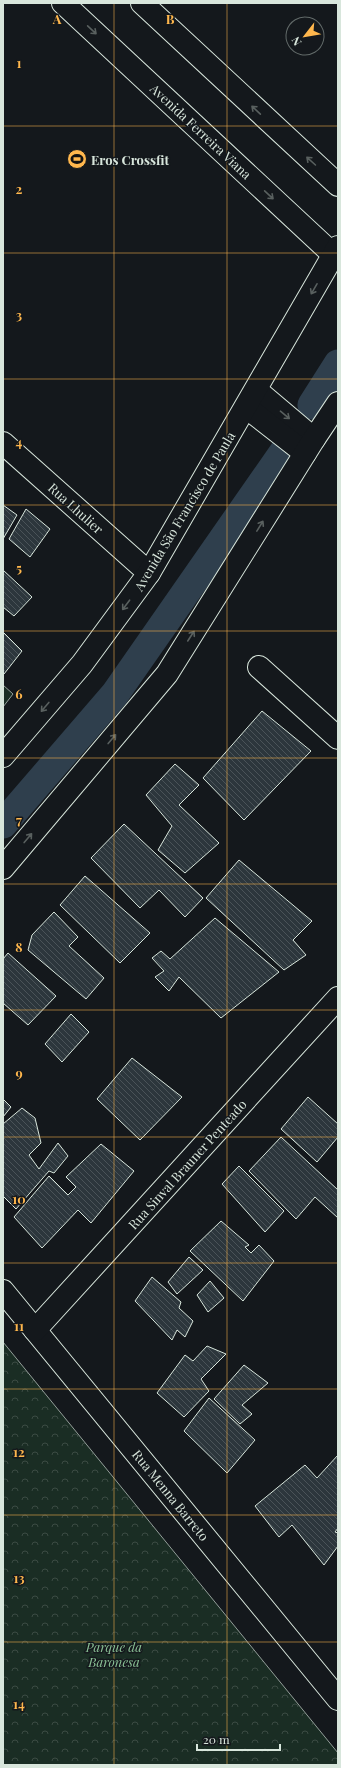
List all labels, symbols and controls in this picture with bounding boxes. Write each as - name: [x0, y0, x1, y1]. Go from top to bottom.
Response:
- text: A: [52, 10, 62, 27]
- text: B: [166, 10, 175, 27]
- north arrow: [285, 16, 325, 56]
- one-way arrow: [87, 25, 97, 34]
- text: N: [287, 34, 304, 49]
- text: 1: [17, 54, 22, 71]
- street label: Avenida Ferreira Viana: [146, 79, 256, 183]
- one-way arrow: [251, 106, 261, 115]
- sports icon: Eros Crossfit: [66, 148, 88, 170]
- place label: Eros Crossfit: [91, 151, 170, 168]
- one-way arrow: [306, 156, 316, 165]
- text: 2: [16, 180, 23, 197]
- one-way arrow: [264, 190, 274, 199]
- one-way arrow: [310, 283, 318, 295]
- text: 3: [16, 306, 22, 323]
- one-way arrow: [280, 410, 290, 419]
- street label: Avenida São Francisco de Paula: [129, 428, 239, 595]
- text: 4: [16, 433, 23, 450]
- street label: Rua Lhulier: [45, 479, 107, 537]
- one-way arrow: [256, 521, 264, 532]
- text: 5: [16, 559, 22, 576]
- one-way arrow: [122, 599, 130, 610]
- one-way arrow: [188, 630, 196, 642]
- text: 6: [15, 685, 23, 702]
- one-way arrow: [41, 701, 50, 712]
- one-way arrow: [108, 734, 117, 744]
- text: 7: [16, 811, 22, 828]
- one-way arrow: [24, 833, 33, 844]
- text: 8: [15, 938, 23, 955]
- text: 9: [15, 1064, 23, 1081]
- street label: Rua Sinval Brauner Penteado: [124, 1096, 250, 1232]
- text: 10: [12, 1190, 26, 1207]
- text: 11: [14, 1317, 24, 1334]
- text: 12: [13, 1443, 25, 1460]
- street label: Rua Menna Barreto: [129, 1446, 213, 1544]
- text: 13: [13, 1569, 25, 1586]
- park label: Parque da Baronesa: [85, 1638, 142, 1670]
- text: 14: [13, 1695, 25, 1712]
- scale bar: [197, 1726, 280, 1752]
- text: 20 m: [203, 1731, 230, 1747]

